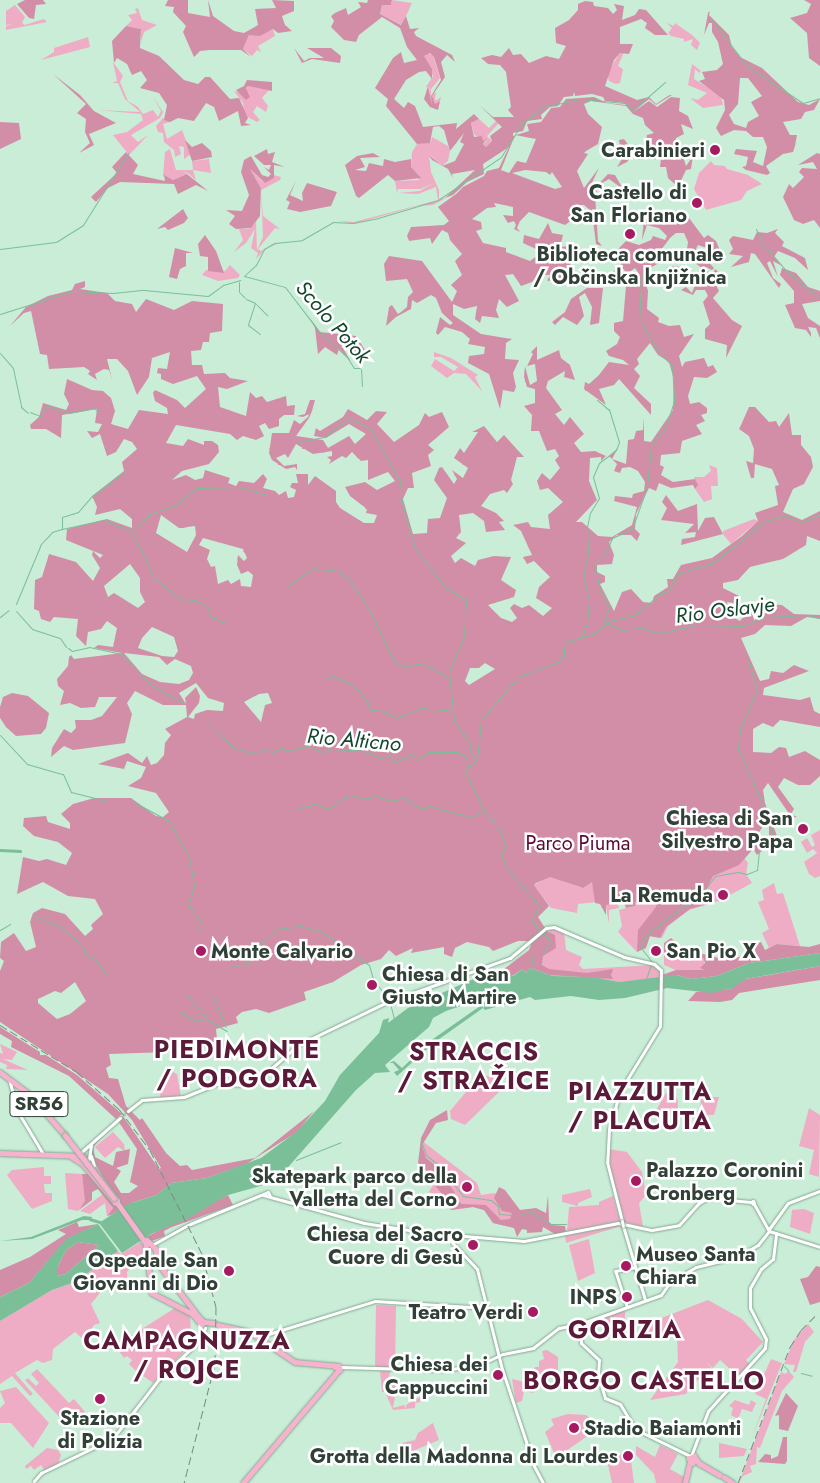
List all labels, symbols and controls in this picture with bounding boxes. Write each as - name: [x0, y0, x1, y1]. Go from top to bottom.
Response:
- place label: Carabinieri: [601, 138, 705, 162]
- marker: Carabinieri: [709, 144, 721, 156]
- place label: Castello di San Floriano: [570, 180, 687, 227]
- marker: Castello di San Floriano: [691, 197, 703, 209]
- marker: Biblioteca comunale / Občinska knjižnica: [624, 228, 636, 240]
- place label: Biblioteca comunale / Občinska knjižnica: [533, 242, 727, 289]
- water label: Scolo Potok: [290, 276, 376, 368]
- water label: Rio Oslavje: [674, 591, 776, 629]
- water label: Rio Alticno: [306, 723, 402, 757]
- place label: Chiesa di San Silvestro Papa: [661, 806, 793, 853]
- marker: Chiesa di San Silvestro Papa: [797, 823, 809, 835]
- park label: Parco Piuma: [526, 831, 630, 855]
- place label: La Remuda: [610, 883, 713, 907]
- marker: La Remuda: [717, 889, 729, 901]
- place label: Monte Calvario: [211, 939, 353, 963]
- place label: San Pio X: [666, 939, 756, 963]
- marker: Monte Calvario: [195, 945, 207, 957]
- marker: San Pio X: [650, 945, 662, 957]
- place label: Chiesa di San Giusto Martire: [382, 962, 517, 1009]
- marker: Chiesa di San Giusto Martire: [366, 979, 378, 991]
- district label: PIEDIMONTE / PODGORA: [152, 1035, 322, 1094]
- district label: STRACCIS / STRAŽICE: [396, 1037, 552, 1096]
- district label: PIAZZUTTA / PLACUTA: [567, 1077, 713, 1136]
- road number: SR56: [9, 1088, 69, 1120]
- place label: Palazzo Coronini Cronberg: [646, 1158, 803, 1205]
- place label: Skatepark parco della Valletta del Corno: [251, 1164, 457, 1211]
- marker: Palazzo Coronini Cronberg: [630, 1175, 642, 1187]
- marker: Skatepark parco della Valletta del Corno: [461, 1181, 473, 1193]
- place label: Chiesa del Sacro Cuore di Gesù: [307, 1222, 463, 1269]
- marker: Chiesa del Sacro Cuore di Gesù: [467, 1239, 479, 1251]
- place label: Museo Santa Chiara: [636, 1242, 756, 1289]
- place label: Ospedale San Giovanni di Dio: [73, 1248, 218, 1295]
- marker: Museo Santa Chiara: [620, 1260, 632, 1272]
- marker: Ospedale San Giovanni di Dio: [222, 1264, 236, 1278]
- place label: INPS: [570, 1285, 617, 1309]
- marker: INPS: [621, 1291, 633, 1303]
- place label: Teatro Verdi: [409, 1300, 523, 1324]
- marker: Teatro Verdi: [527, 1306, 539, 1318]
- district label: GORIZIA: [567, 1314, 683, 1344]
- district label: CAMPAGNUZZA / ROJCE: [82, 1326, 292, 1385]
- place label: Chiesa dei Cappuccini: [385, 1352, 488, 1399]
- district label: BORGO CASTELLO: [521, 1365, 767, 1395]
- marker: Chiesa dei Cappuccini: [492, 1369, 504, 1381]
- marker: Stazione di Polizia: [94, 1393, 106, 1405]
- place label: Stazione di Polizia: [57, 1407, 143, 1454]
- place label: Stadio Baiamonti: [584, 1416, 741, 1440]
- marker: Stadio Baiamonti: [568, 1422, 580, 1434]
- place label: Grotta della Madonna di Lourdes: [310, 1444, 618, 1468]
- marker: Grotta della Madonna di Lourdes: [622, 1450, 634, 1462]

